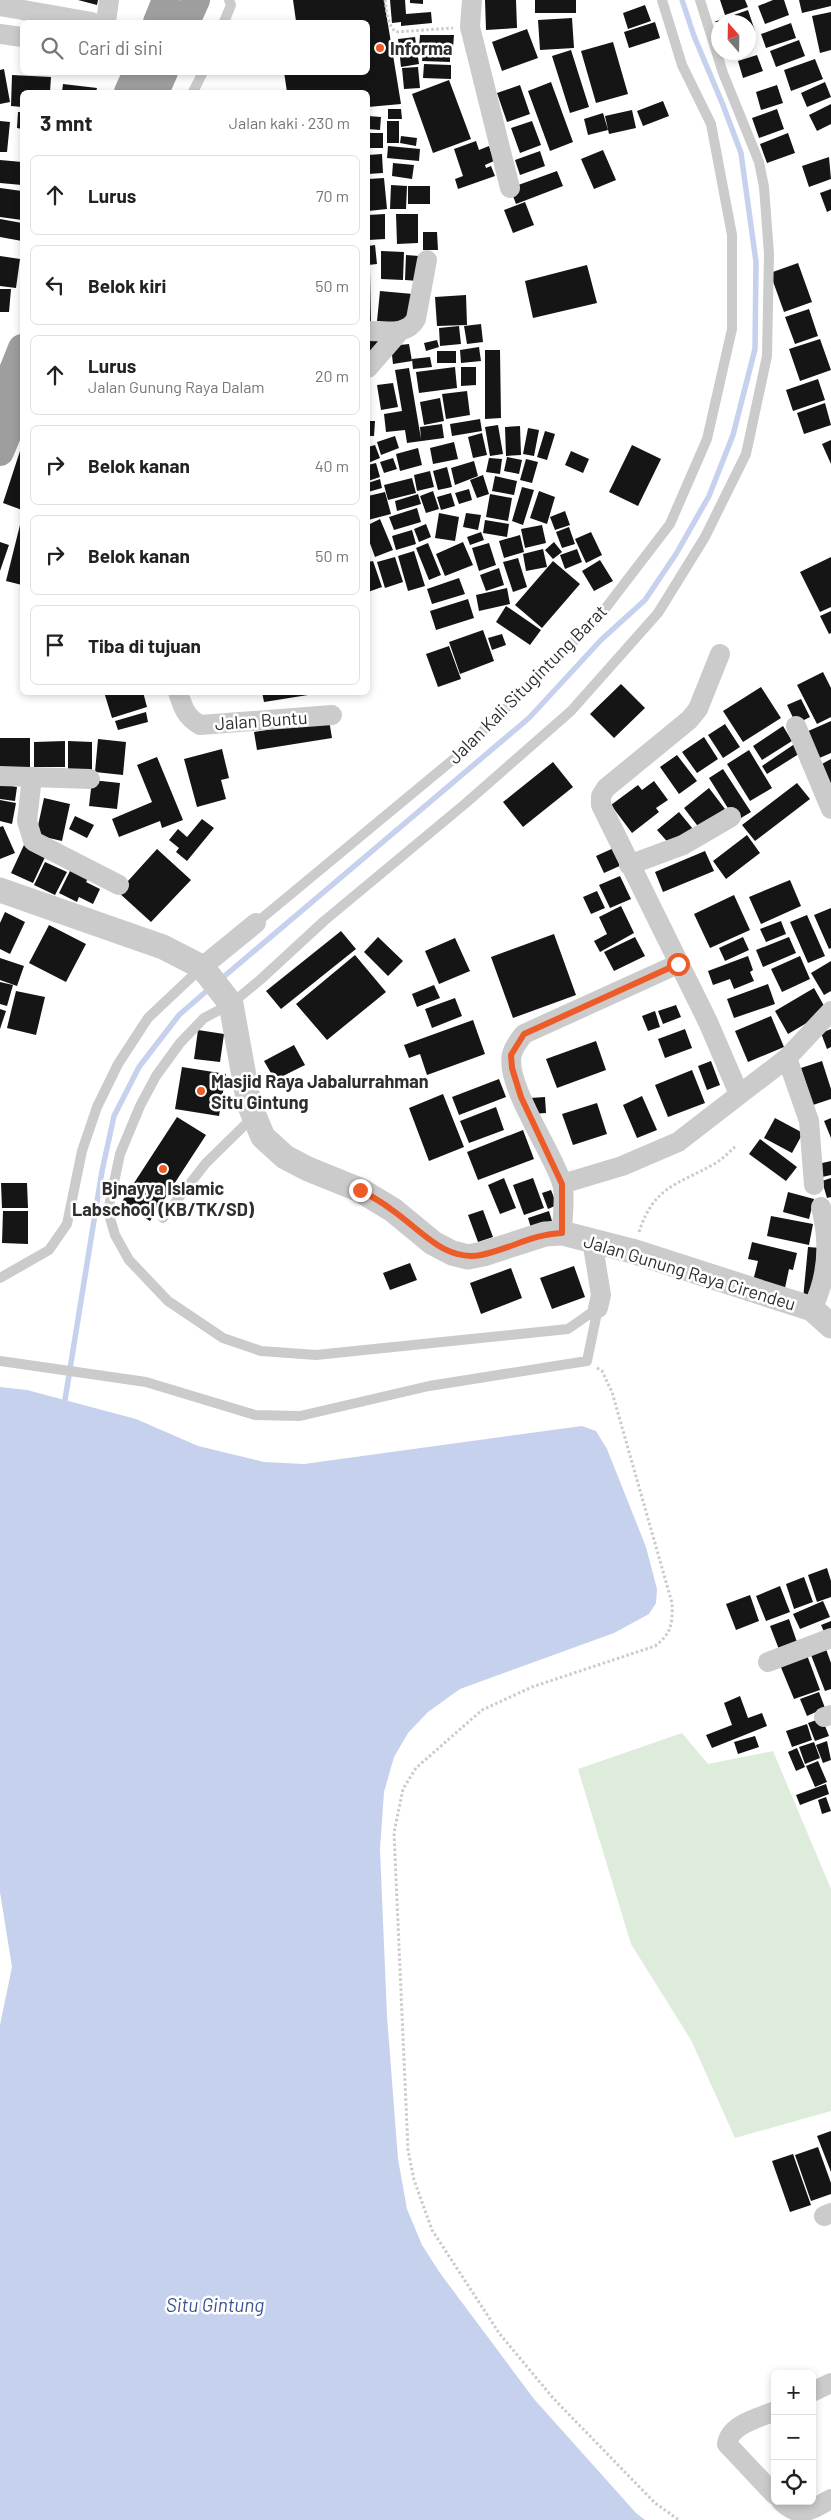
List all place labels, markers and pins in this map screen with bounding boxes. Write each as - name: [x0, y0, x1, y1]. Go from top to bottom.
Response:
- place label: Informa: [390, 37, 452, 59]
- marker: Informa: [374, 42, 386, 54]
- place label: Masjid Raya Jabalurrahman Situ Gintung: [211, 1070, 429, 1113]
- marker: Masjid Raya Jabalurrahman Situ Gintung: [195, 1085, 207, 1097]
- marker: Bjnayya Islamic Labschool (KB/TK/SD): [157, 1163, 169, 1175]
- place label: Bjnayya Islamic Labschool (KB/TK/SD): [72, 1177, 255, 1220]

